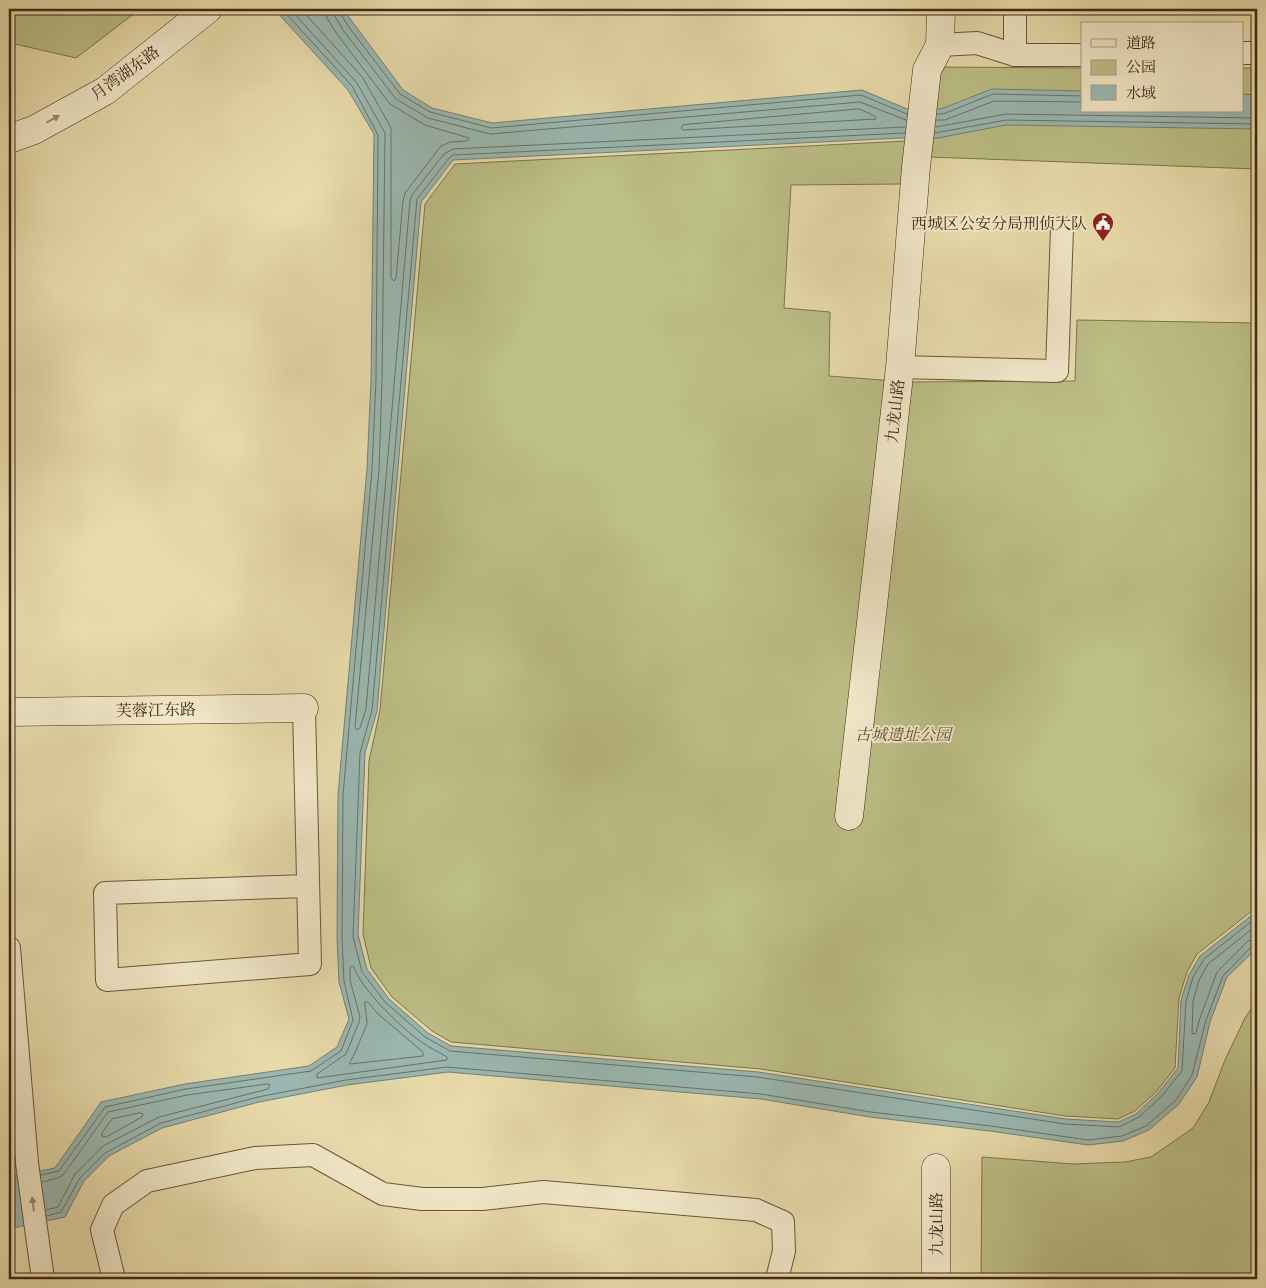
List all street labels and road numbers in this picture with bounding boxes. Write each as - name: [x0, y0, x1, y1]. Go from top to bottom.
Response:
- street label: 月湾湖东路: [87, 42, 163, 104]
- street label: 九龙山路: [882, 378, 908, 444]
- street label: 芙蓉江东路: [116, 700, 196, 720]
- street label: 九龙山路: [927, 1192, 946, 1256]

